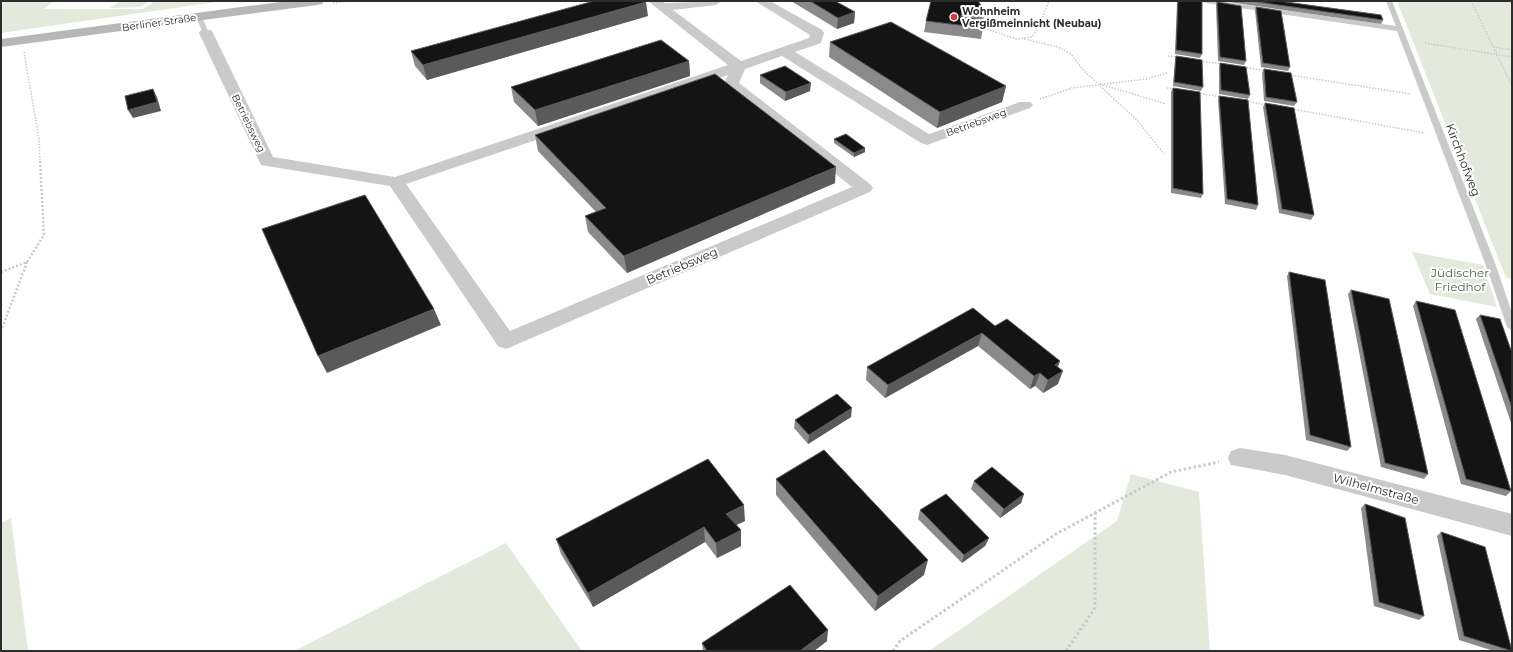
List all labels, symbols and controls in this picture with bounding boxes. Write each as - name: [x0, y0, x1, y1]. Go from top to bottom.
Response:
- place label: Wohnheim Vergißmeinnicht (Neubau): [961, 5, 1101, 30]
- street label: Berliner Straße: [121, 11, 197, 34]
- marker: Wohnheim Vergißmeinnicht (Neubau): [949, 12, 959, 22]
- street label: Betriebsweg: [229, 92, 268, 155]
- street label: Betriebsweg: [944, 106, 1008, 139]
- street label: Kirchhofweg: [1443, 121, 1484, 198]
- street label: Betriebsweg: [644, 244, 720, 287]
- park label: Jüdischer Friedhof: [1430, 265, 1489, 294]
- street label: Wilhelmstraße: [1332, 470, 1421, 507]

